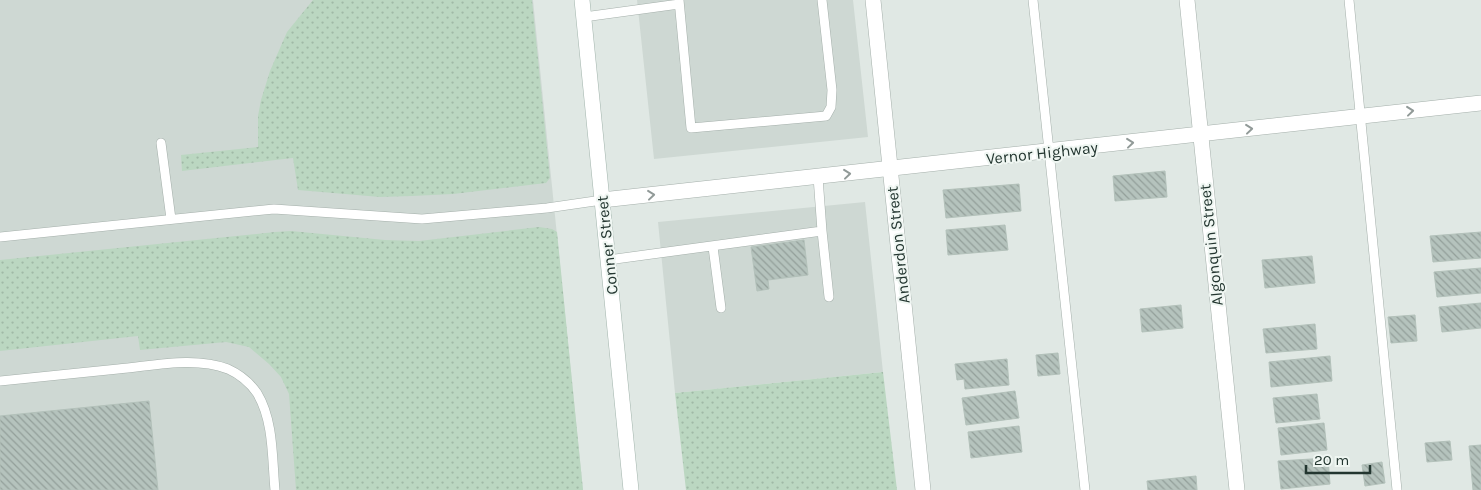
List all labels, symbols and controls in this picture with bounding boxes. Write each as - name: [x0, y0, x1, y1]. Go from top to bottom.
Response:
- one-way arrow: [1406, 106, 1414, 117]
- one-way arrow: [1245, 124, 1253, 135]
- street label: Vernor Highway: [985, 138, 1099, 168]
- one-way arrow: [1127, 138, 1135, 149]
- one-way arrow: [843, 169, 851, 180]
- street label: Algonquin Street: [1195, 183, 1227, 307]
- street label: Anderdon Street: [882, 185, 914, 305]
- one-way arrow: [647, 190, 655, 201]
- street label: Conner Street: [592, 194, 622, 296]
- scale bar: [1306, 442, 1370, 474]
- text: 20 m: [1314, 451, 1349, 469]

